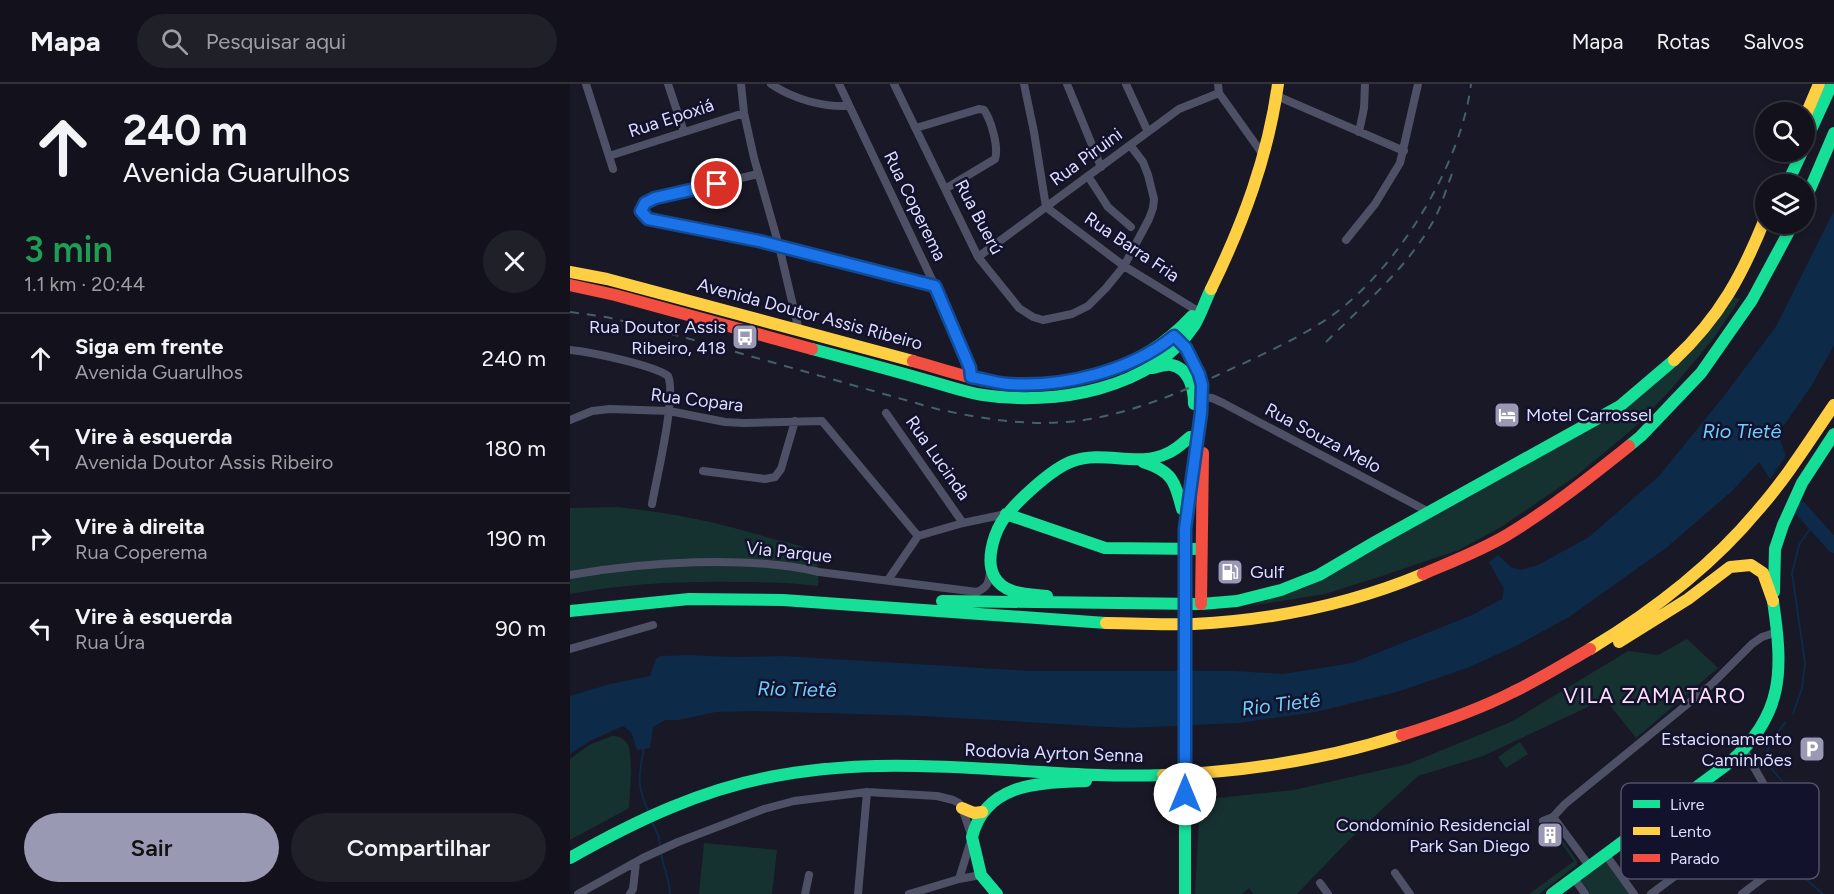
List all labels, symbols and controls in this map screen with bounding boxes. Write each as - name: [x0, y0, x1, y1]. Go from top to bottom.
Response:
- search box: [137, 14, 557, 68]
- text: Mapa: [30, 24, 101, 58]
- icon: search: [158, 25, 191, 58]
- text: Pesquisar aqui: [206, 28, 346, 55]
- text: Mapa: [1572, 29, 1623, 54]
- text: Rotas: [1656, 29, 1710, 54]
- text: Salvos: [1743, 29, 1804, 54]
- street label: Rua Epoxiá: [626, 94, 716, 142]
- map controls: [1755, 102, 1815, 234]
- button: search: [1755, 102, 1815, 162]
- text: 240 m: [123, 105, 248, 156]
- icon: ahead: [24, 108, 102, 186]
- street label: Rua Piruini: [1046, 123, 1126, 191]
- street label: Rua Coperema: [879, 148, 951, 264]
- text: Avenida Guarulhos: [123, 156, 350, 189]
- pin: [691, 158, 742, 209]
- icon: arrive: [700, 167, 733, 200]
- button: layers: [1755, 174, 1815, 234]
- street label: Rua Buerú: [950, 176, 1008, 258]
- street label: Rua Barra Fria: [1080, 207, 1184, 287]
- text: 3 min: [24, 228, 113, 271]
- button: close: [483, 230, 546, 293]
- text: 1.1 km · 20:44: [24, 272, 145, 296]
- street label: Avenida Doutor Assis Ribeiro: [695, 273, 925, 355]
- place label: Rua Doutor Assis Ribeiro, 418: [589, 316, 726, 359]
- bus stop icon: Rua Doutor Assis Ribeiro, 418: [730, 322, 760, 352]
- text: Siga em frente: [75, 333, 223, 360]
- icon: ahead: [24, 342, 57, 375]
- text: 240 m: [482, 345, 546, 372]
- text: Avenida Guarulhos: [75, 360, 243, 384]
- street label: Rua Copara: [649, 383, 745, 417]
- street label: Rua Souza Melo: [1261, 398, 1385, 478]
- hotel icon: Motel Carrossel: [1492, 400, 1522, 430]
- place label: Motel Carrossel: [1526, 404, 1652, 426]
- street label: Rua Lucinda: [901, 412, 975, 504]
- water label: Rio Tietê: [1702, 419, 1782, 443]
- text: Vire à esquerda: [75, 423, 233, 450]
- icon: left: [24, 432, 57, 465]
- text: 180 m: [485, 435, 546, 462]
- text: Avenida Doutor Assis Ribeiro: [75, 450, 333, 474]
- text: Vire à direita: [75, 513, 205, 540]
- icon: right: [24, 522, 57, 555]
- text: 190 m: [486, 525, 546, 552]
- street label: Via Parque: [745, 537, 833, 567]
- text: Rua Coperema: [75, 540, 207, 564]
- fuel station icon: Gulf: [1215, 557, 1245, 587]
- place label: Gulf: [1250, 561, 1285, 583]
- text: Vire à esquerda: [75, 603, 233, 630]
- icon: left: [24, 612, 57, 645]
- text: 90 m: [495, 615, 546, 642]
- text: Rua Úra: [75, 630, 145, 654]
- water label: Rio Tietê: [757, 676, 837, 702]
- district label: VILA ZAMATARO: [1563, 683, 1747, 708]
- water label: Rio Tietê: [1240, 687, 1322, 721]
- place label: Estacionamento Caminhões: [1661, 728, 1792, 771]
- parking icon: Estacionamento Caminhões: [1797, 734, 1827, 764]
- street label: Rodovia Ayrton Senna: [964, 739, 1144, 767]
- position arrow: [1153, 762, 1217, 826]
- legend: [1621, 783, 1819, 879]
- text: Livre: [1670, 795, 1705, 814]
- button: Sair: [24, 813, 279, 882]
- button: Compartilhar: [291, 813, 546, 882]
- place label: Condomínio Residencial Park San Diego: [1336, 814, 1530, 857]
- building icon: Condomínio Residencial Park San Diego: [1535, 820, 1565, 850]
- text: Lento: [1670, 822, 1711, 841]
- text: Parado: [1670, 849, 1720, 868]

